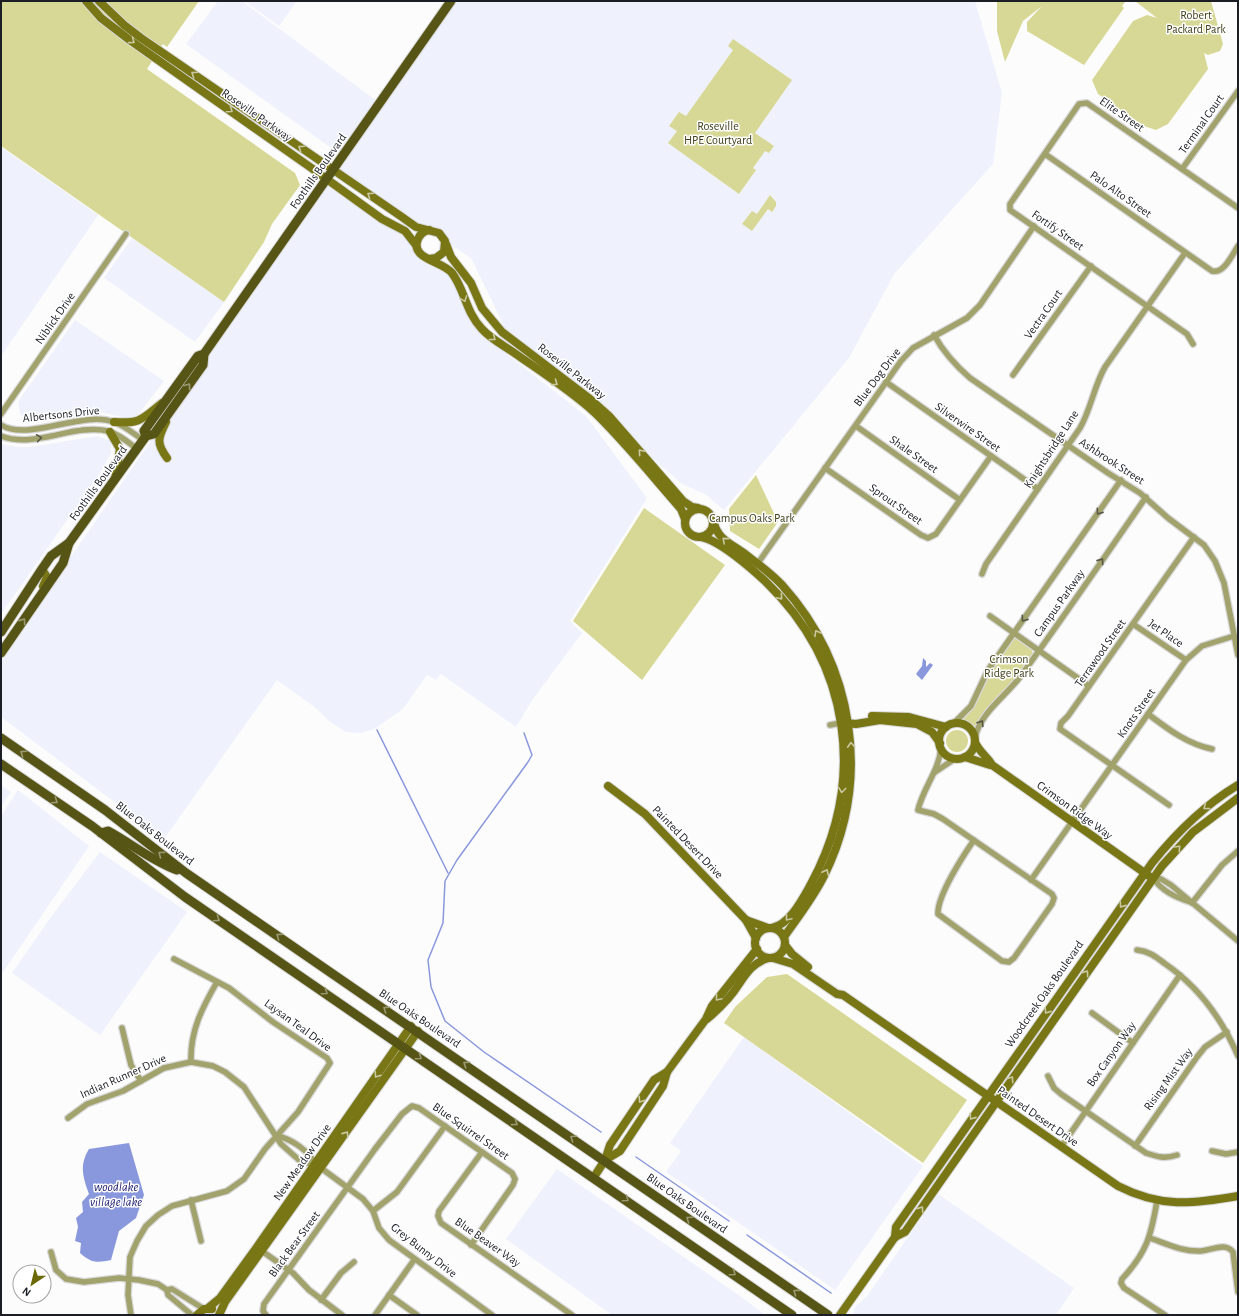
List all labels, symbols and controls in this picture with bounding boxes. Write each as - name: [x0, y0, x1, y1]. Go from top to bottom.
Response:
- park label: Robert Packard Park: [1166, 9, 1226, 35]
- one-way arrow: [127, 37, 134, 44]
- one-way arrow: [191, 71, 198, 79]
- street label: Roseville Parkway: [219, 86, 294, 144]
- street label: Terminal Court: [1176, 92, 1226, 156]
- street label: Elite Street: [1098, 94, 1146, 134]
- one-way arrow: [225, 105, 232, 112]
- park label: Roseville HPE Courtyard: [684, 120, 752, 147]
- street label: Foothills Boulevard: [288, 131, 348, 211]
- one-way arrow: [299, 146, 306, 153]
- street label: Palo Alto Street: [1088, 168, 1154, 220]
- one-way arrow: [367, 193, 374, 200]
- street label: Fortify Street: [1029, 208, 1086, 253]
- street label: Vectra Court: [1022, 287, 1064, 341]
- street label: Niblick Drive: [33, 290, 77, 346]
- one-way arrow: [459, 295, 467, 302]
- one-way arrow: [489, 334, 496, 341]
- street label: Roseville Parkway: [535, 341, 608, 402]
- street label: Blue Dog Drive: [851, 346, 903, 408]
- one-way arrow: [551, 378, 558, 385]
- one-way arrow: [183, 384, 190, 391]
- street label: Silverwire Street: [933, 400, 1003, 454]
- street label: Albertsons Drive: [22, 404, 100, 424]
- street label: Knightsbridge Lane: [1021, 408, 1081, 490]
- street label: Shale Street: [888, 433, 941, 475]
- one-way arrow: [36, 434, 43, 443]
- street label: Ashbrook Street: [1077, 436, 1147, 487]
- street label: Foothills Boulevard: [67, 443, 129, 523]
- one-way arrow: [638, 449, 645, 457]
- street label: Sprout Street: [867, 481, 925, 527]
- one-way arrow: [1096, 508, 1104, 515]
- park label: Campus Oaks Park: [709, 512, 795, 524]
- one-way arrow: [723, 538, 730, 545]
- one-way arrow: [1096, 559, 1103, 566]
- street label: Campus Parkway: [1031, 567, 1087, 639]
- one-way arrow: [776, 592, 783, 599]
- one-way arrow: [1022, 614, 1029, 621]
- street label: Terrawood Street: [1072, 617, 1128, 689]
- street label: Jet Place: [1146, 617, 1186, 649]
- one-way arrow: [18, 618, 26, 625]
- one-way arrow: [814, 630, 821, 637]
- park label: Crimson Ridge Park: [984, 653, 1034, 679]
- street label: Knots Street: [1115, 686, 1157, 740]
- one-way arrow: [977, 720, 984, 727]
- one-way arrow: [847, 742, 855, 748]
- one-way arrow: [20, 750, 27, 758]
- street label: Crimson Ridge Way: [1034, 779, 1115, 842]
- one-way arrow: [838, 787, 847, 793]
- one-way arrow: [51, 796, 58, 803]
- street label: Blue Oaks Boulevard: [114, 799, 196, 867]
- street label: Painted Desert Drive: [650, 803, 726, 881]
- one-way arrow: [1203, 803, 1210, 810]
- one-way arrow: [1173, 845, 1180, 853]
- one-way arrow: [158, 852, 165, 859]
- one-way arrow: [821, 868, 829, 876]
- one-way arrow: [1120, 900, 1127, 907]
- one-way arrow: [786, 913, 793, 920]
- one-way arrow: [213, 914, 220, 922]
- one-way arrow: [276, 933, 283, 941]
- street label: Woodcreek Oaks Boulevard: [1003, 938, 1085, 1050]
- one-way arrow: [1081, 970, 1089, 977]
- street label: Blue Oaks Boulevard: [377, 986, 463, 1050]
- one-way arrow: [320, 987, 327, 994]
- one-way arrow: [716, 993, 723, 1001]
- street label: Laysan Teal Drive: [262, 997, 334, 1054]
- one-way arrow: [383, 1006, 390, 1014]
- one-way arrow: [1044, 1007, 1052, 1014]
- street label: Box Canyon Way: [1084, 1019, 1139, 1089]
- street label: Rising Mist Way: [1141, 1045, 1195, 1113]
- street label: Indian Runner Drive: [78, 1052, 168, 1100]
- one-way arrow: [415, 1052, 422, 1059]
- one-way arrow: [463, 1061, 470, 1069]
- one-way arrow: [375, 1071, 382, 1078]
- one-way arrow: [1006, 1077, 1013, 1084]
- street label: Painted Desert Drive: [995, 1084, 1081, 1148]
- one-way arrow: [639, 1095, 646, 1102]
- street label: Blue Squirrel Street: [431, 1100, 511, 1162]
- one-way arrow: [970, 1113, 977, 1120]
- one-way arrow: [511, 1118, 518, 1126]
- street label: New Meadow Drive: [271, 1121, 333, 1203]
- one-way arrow: [341, 1131, 348, 1138]
- one-way arrow: [570, 1136, 577, 1143]
- street label: Blue Oaks Boulevard: [645, 1171, 729, 1235]
- water label: woodlake village lake: [90, 1181, 142, 1209]
- one-way arrow: [621, 1195, 628, 1202]
- one-way arrow: [916, 1206, 924, 1213]
- street label: Black Bear Street: [266, 1209, 322, 1279]
- street label: Blue Beaver Way: [452, 1215, 523, 1270]
- one-way arrow: [686, 1216, 693, 1224]
- street label: Grey Bunny Drive: [388, 1221, 459, 1280]
- north arrow: [12, 1264, 52, 1304]
- one-way arrow: [728, 1268, 735, 1275]
- text: N: [20, 1285, 33, 1298]
- one-way arrow: [793, 1289, 800, 1297]

